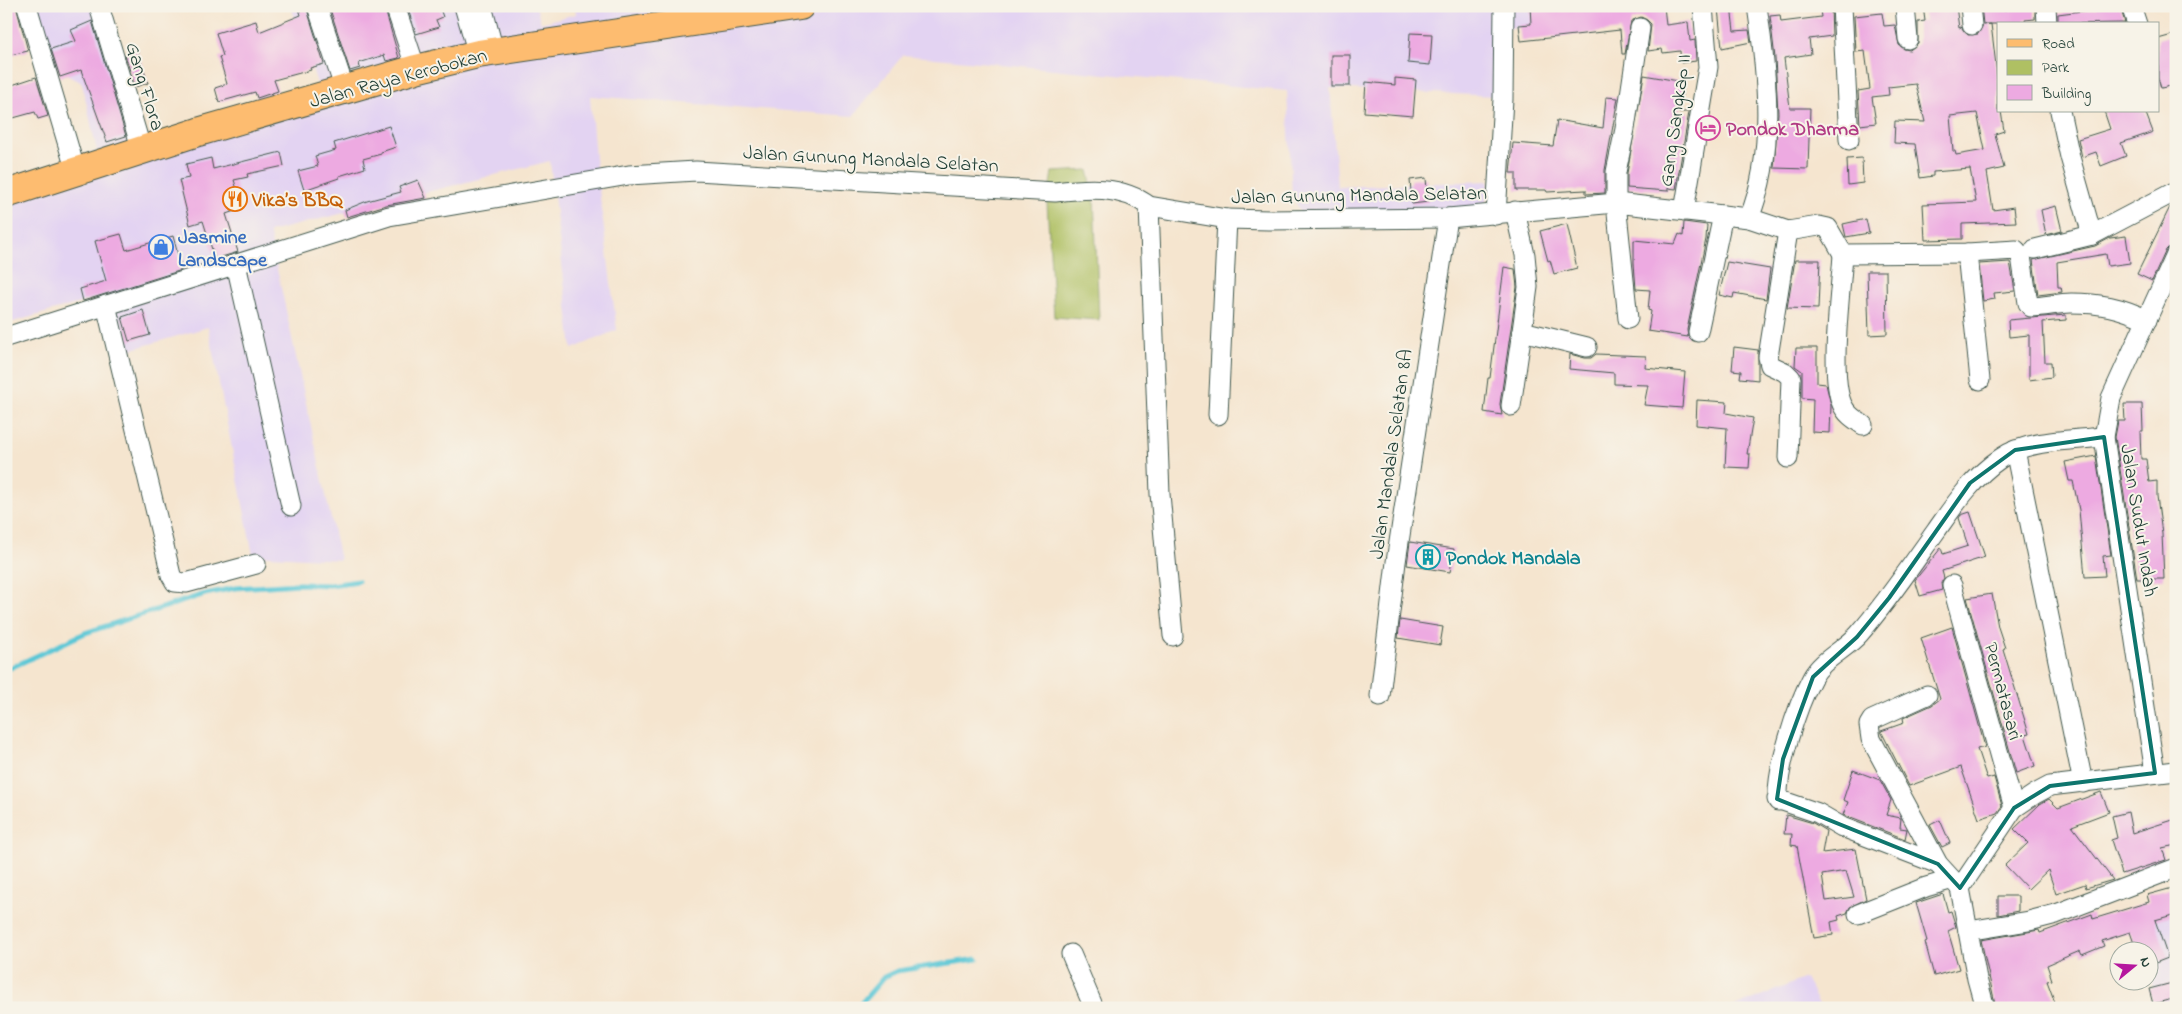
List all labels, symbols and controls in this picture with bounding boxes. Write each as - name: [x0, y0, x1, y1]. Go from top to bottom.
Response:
- legend: [1997, 22, 2160, 112]
- text: Road: [2042, 33, 2075, 55]
- street label: Gang Flora: [115, 39, 171, 135]
- street label: Jalan Raya Kerobokan: [307, 42, 491, 117]
- street label: Gang Sangkap II: [1653, 52, 1701, 189]
- text: Park: [2042, 57, 2070, 79]
- text: Building: [2041, 83, 2091, 106]
- hotel icon: Pondok Dharma: [1695, 115, 1721, 141]
- place label: Pondok Dharma: [1726, 116, 1859, 145]
- street label: Jalan Gunung Mandala Selatan: [742, 139, 1000, 183]
- street label: Jalan Gunung Mandala Selatan: [1231, 180, 1487, 214]
- restaurant icon: Vika’s BBQ: [222, 186, 248, 212]
- place label: Vika’s BBQ: [251, 187, 344, 216]
- place label: Jasmine Landscape: [178, 224, 268, 276]
- shop icon: Jasmine Landscape: [148, 234, 174, 260]
- street label: Jalan Mandala Selatan 8A: [1363, 347, 1422, 561]
- street label: Jalan Sudut Indah: [2111, 442, 2164, 599]
- building icon: Pondok Mandala: [1415, 544, 1441, 570]
- place label: Pondok Mandala: [1446, 545, 1581, 574]
- street label: Permatasari: [1975, 640, 2029, 744]
- north arrow: [2110, 942, 2160, 992]
- text: N: [2133, 955, 2156, 970]

